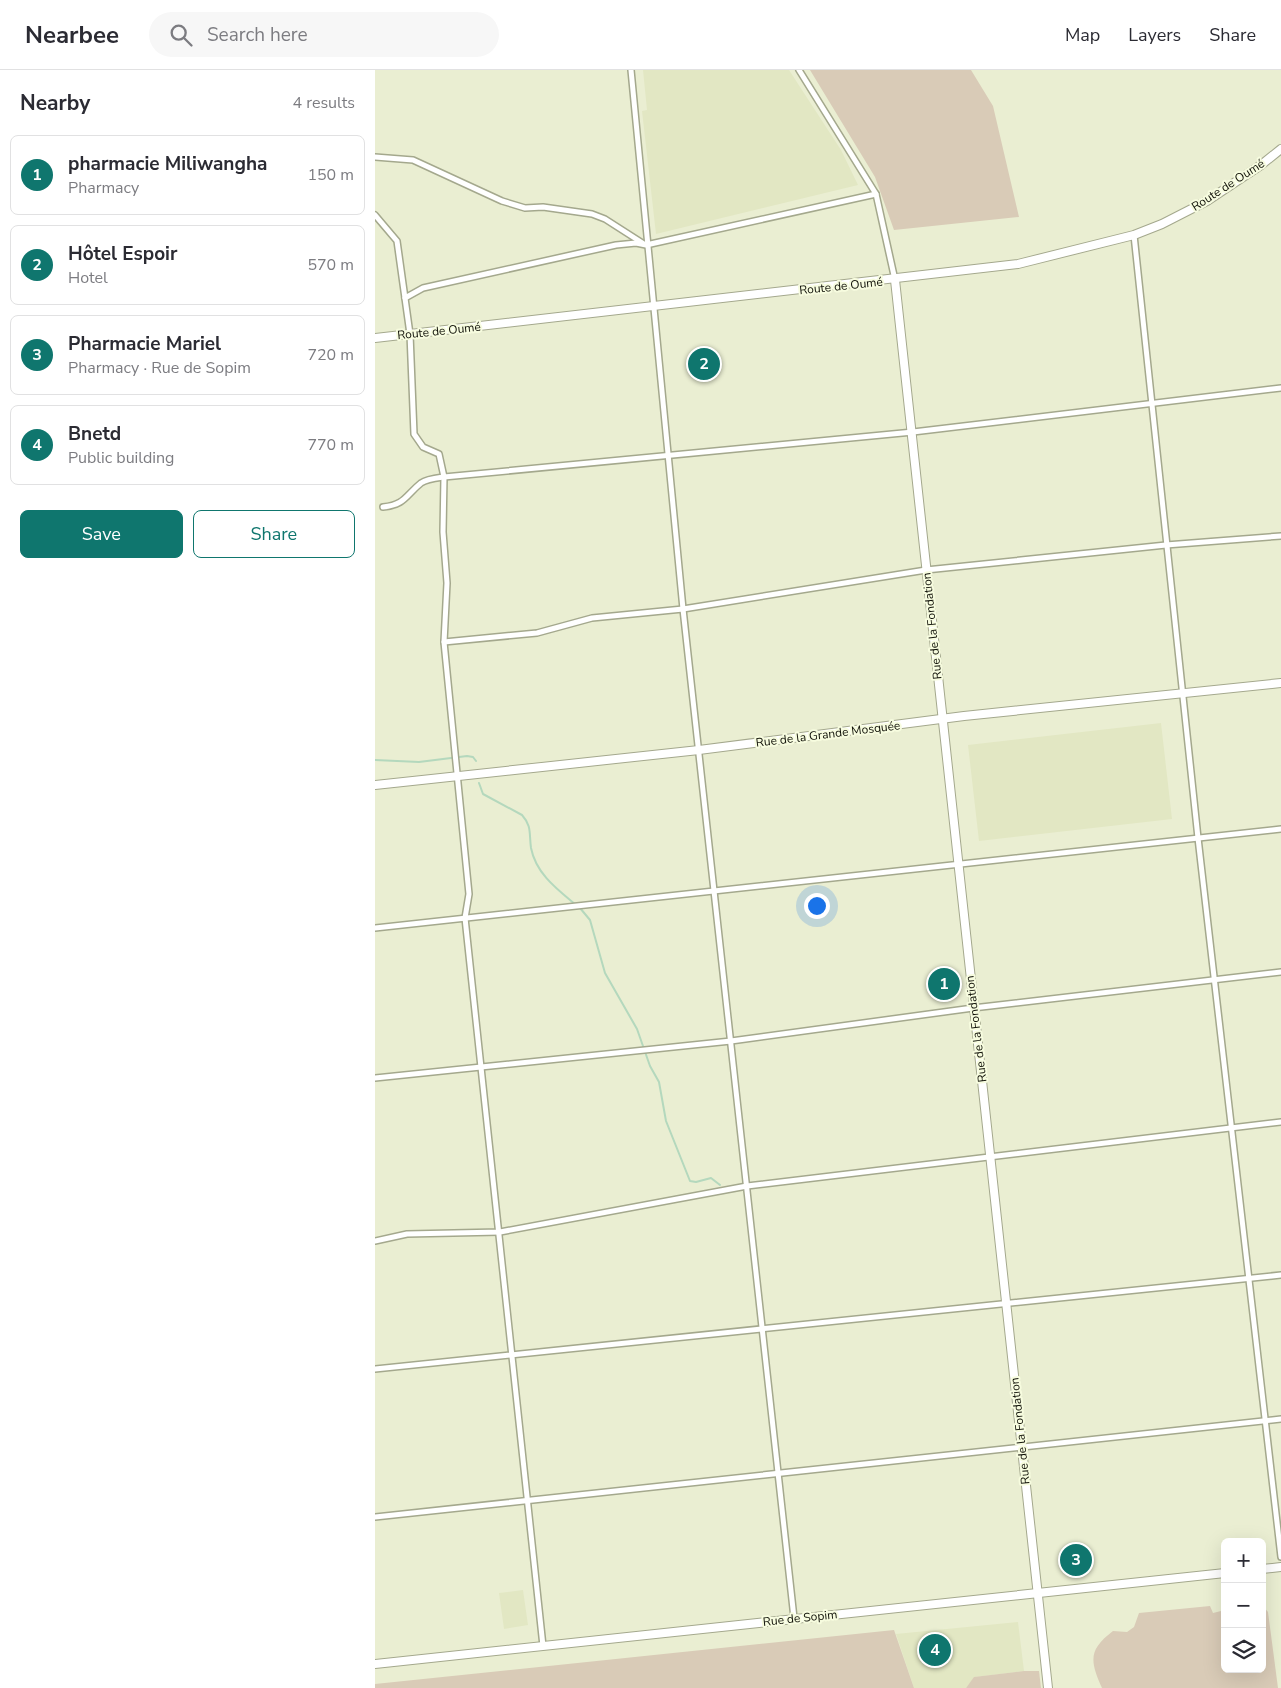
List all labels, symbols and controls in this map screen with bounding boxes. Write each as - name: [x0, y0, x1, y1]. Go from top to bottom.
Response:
- search box: [149, 12, 499, 57]
- text: Nearbee: [25, 19, 119, 51]
- icon: search: [167, 21, 195, 49]
- text: Search here: [207, 22, 308, 48]
- text: Map: [1065, 23, 1100, 47]
- text: Layers: [1128, 23, 1181, 47]
- text: Share: [1209, 23, 1256, 47]
- text: Nearby: [20, 89, 90, 117]
- text: 4 results: [293, 92, 355, 114]
- text: pharmacie Miliwangha: [68, 151, 267, 177]
- street label: Route de Oumé: [1188, 155, 1268, 215]
- text: 1: [32, 164, 42, 186]
- text: 150 m: [307, 164, 354, 186]
- text: Pharmacy: [68, 177, 139, 199]
- text: Hôtel Espoir: [68, 241, 177, 267]
- text: 2: [32, 254, 42, 276]
- text: 570 m: [307, 254, 354, 276]
- text: Hotel: [68, 267, 108, 289]
- street label: Route de Oumé: [798, 274, 884, 298]
- street label: Route de Oumé: [396, 319, 482, 343]
- text: Pharmacie Mariel: [68, 331, 221, 357]
- text: 3: [32, 344, 42, 366]
- text: 720 m: [307, 344, 354, 366]
- pin: 2: [688, 345, 720, 383]
- text: Pharmacy · Rue de Sopim: [68, 357, 251, 379]
- text: Bnetd: [68, 421, 121, 447]
- text: 4: [32, 434, 42, 456]
- text: 770 m: [307, 434, 354, 456]
- text: Public building: [68, 447, 174, 469]
- button: Save: [20, 510, 183, 558]
- button: Share: [193, 510, 355, 558]
- street label: Rue de la Fondation: [918, 572, 946, 680]
- street label: Rue de la Grande Mosquée: [755, 717, 901, 751]
- your location: [804, 893, 830, 919]
- pin: 1: [928, 965, 960, 1003]
- street label: Rue de la Fondation: [962, 975, 990, 1083]
- street label: Rue de la Fondation: [1006, 1377, 1034, 1485]
- map controls: [1221, 1538, 1266, 1673]
- button: +: [1221, 1538, 1266, 1583]
- pin: 3: [1060, 1541, 1092, 1579]
- button: −: [1221, 1583, 1266, 1628]
- street label: Rue de Sopim: [762, 1606, 838, 1630]
- button: layers: [1221, 1628, 1266, 1673]
- pin: 4: [919, 1631, 951, 1669]

